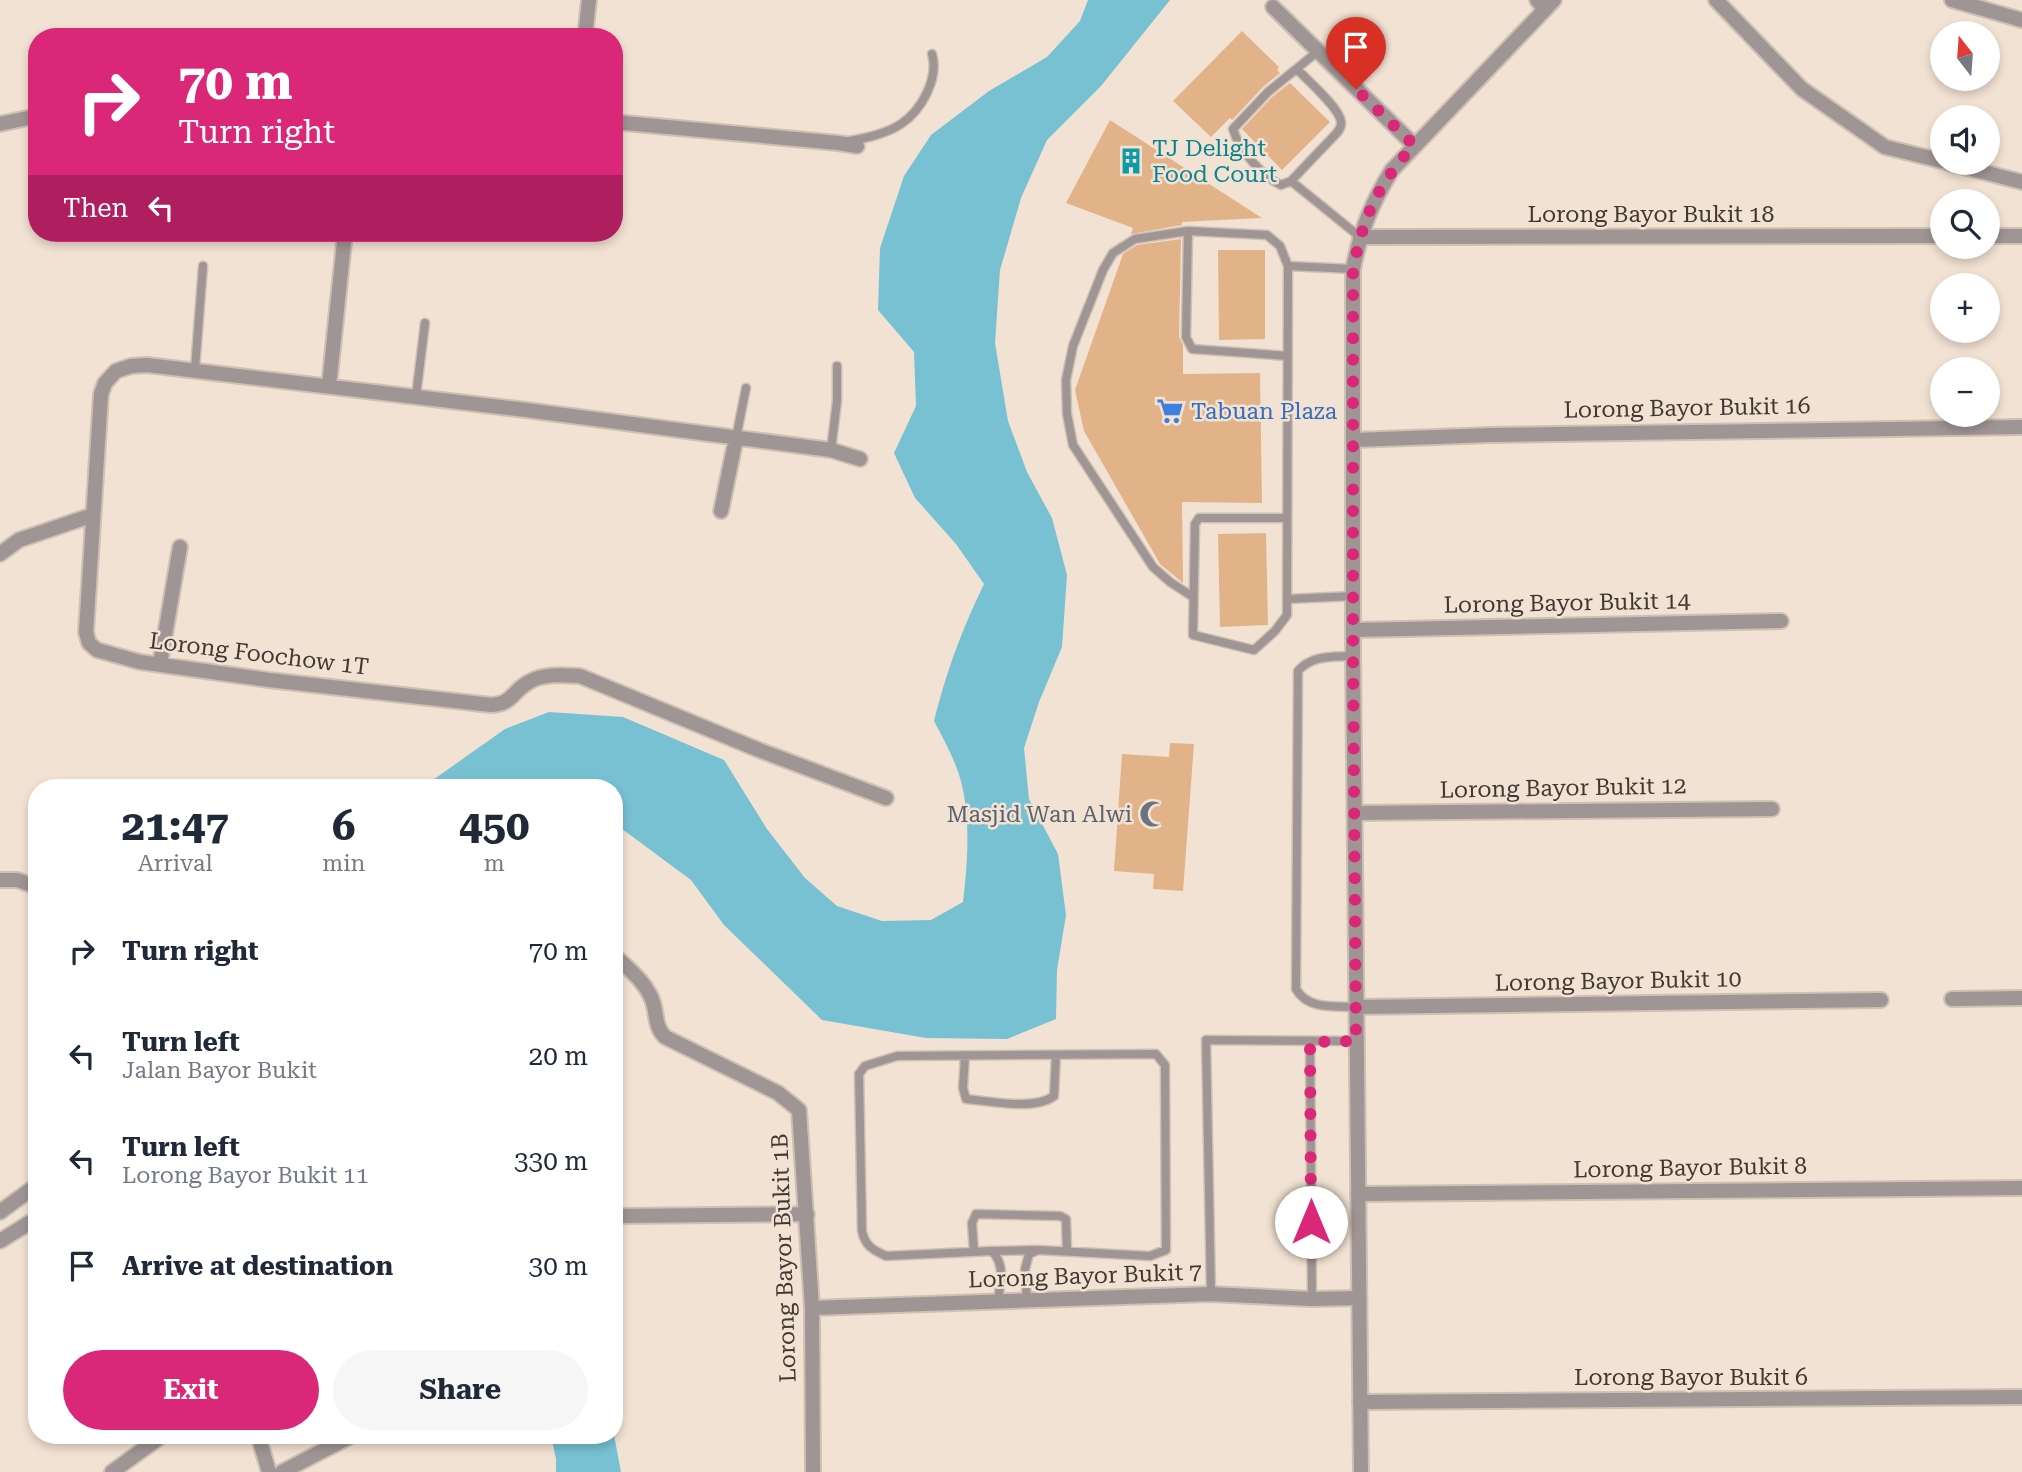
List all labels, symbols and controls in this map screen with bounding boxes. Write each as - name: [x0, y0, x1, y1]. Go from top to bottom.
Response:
- pin: [1326, 17, 1386, 89]
- north arrow: [1930, 21, 2000, 91]
- map controls: [1930, 21, 2000, 427]
- icon: arrive: [1337, 28, 1375, 66]
- text: 70 m: [178, 54, 293, 111]
- icon: right: [63, 56, 154, 147]
- button: sound: [1930, 105, 2000, 175]
- text: Turn right: [178, 113, 335, 151]
- place label: TJ Delight Food Court: [1152, 135, 1277, 188]
- building icon: TJ Delight Food Court: [1116, 146, 1146, 176]
- icon: left: [142, 189, 180, 227]
- button: search: [1930, 189, 2000, 259]
- text: Then: [63, 193, 128, 223]
- street label: Lorong Bayor Bukit 18: [1528, 201, 1775, 228]
- button: +: [1930, 273, 2000, 343]
- button: −: [1930, 357, 2000, 427]
- street label: Lorong Bayor Bukit 16: [1563, 392, 1811, 424]
- supermarket icon: Tabuan Plaza: [1155, 396, 1185, 426]
- place label: Tabuan Plaza: [1191, 398, 1338, 425]
- street label: Lorong Bayor Bukit 14: [1443, 587, 1691, 619]
- street label: Lorong Foochow 1T: [148, 627, 370, 681]
- street label: Lorong Bayor Bukit 12: [1439, 772, 1687, 804]
- mosque icon: Masjid Wan Alwi: [1138, 799, 1168, 829]
- text: 21:47: [122, 801, 229, 850]
- text: 6: [332, 801, 356, 850]
- text: 450: [459, 801, 529, 850]
- place label: Masjid Wan Alwi: [947, 801, 1132, 828]
- text: Arrival: [138, 850, 212, 877]
- text: min: [322, 850, 365, 877]
- text: m: [484, 850, 505, 877]
- icon: right: [63, 932, 101, 970]
- text: Turn right: [122, 936, 258, 966]
- text: 70 m: [529, 936, 588, 966]
- street label: Lorong Bayor Bukit 10: [1494, 965, 1742, 997]
- text: Turn left: [122, 1027, 240, 1057]
- icon: left: [63, 1037, 101, 1075]
- text: 20 m: [529, 1041, 588, 1071]
- text: Jalan Bayor Bukit: [122, 1057, 317, 1084]
- text: Turn left: [122, 1132, 240, 1162]
- street label: Lorong Bayor Bukit 1B: [766, 1133, 802, 1383]
- icon: left: [63, 1142, 101, 1180]
- text: 330 m: [514, 1146, 588, 1176]
- street label: Lorong Bayor Bukit 8: [1573, 1152, 1807, 1184]
- text: Lorong Bayor Bukit 11: [122, 1162, 369, 1189]
- position arrow: [1274, 1185, 1348, 1259]
- icon: arrive: [63, 1247, 101, 1285]
- text: Arrive at destination: [122, 1251, 393, 1281]
- text: 30 m: [529, 1251, 588, 1281]
- street label: Lorong Bayor Bukit 7: [968, 1258, 1202, 1294]
- button: Exit: [63, 1350, 319, 1430]
- button: Share: [333, 1350, 588, 1430]
- street label: Lorong Bayor Bukit 6: [1574, 1364, 1808, 1391]

